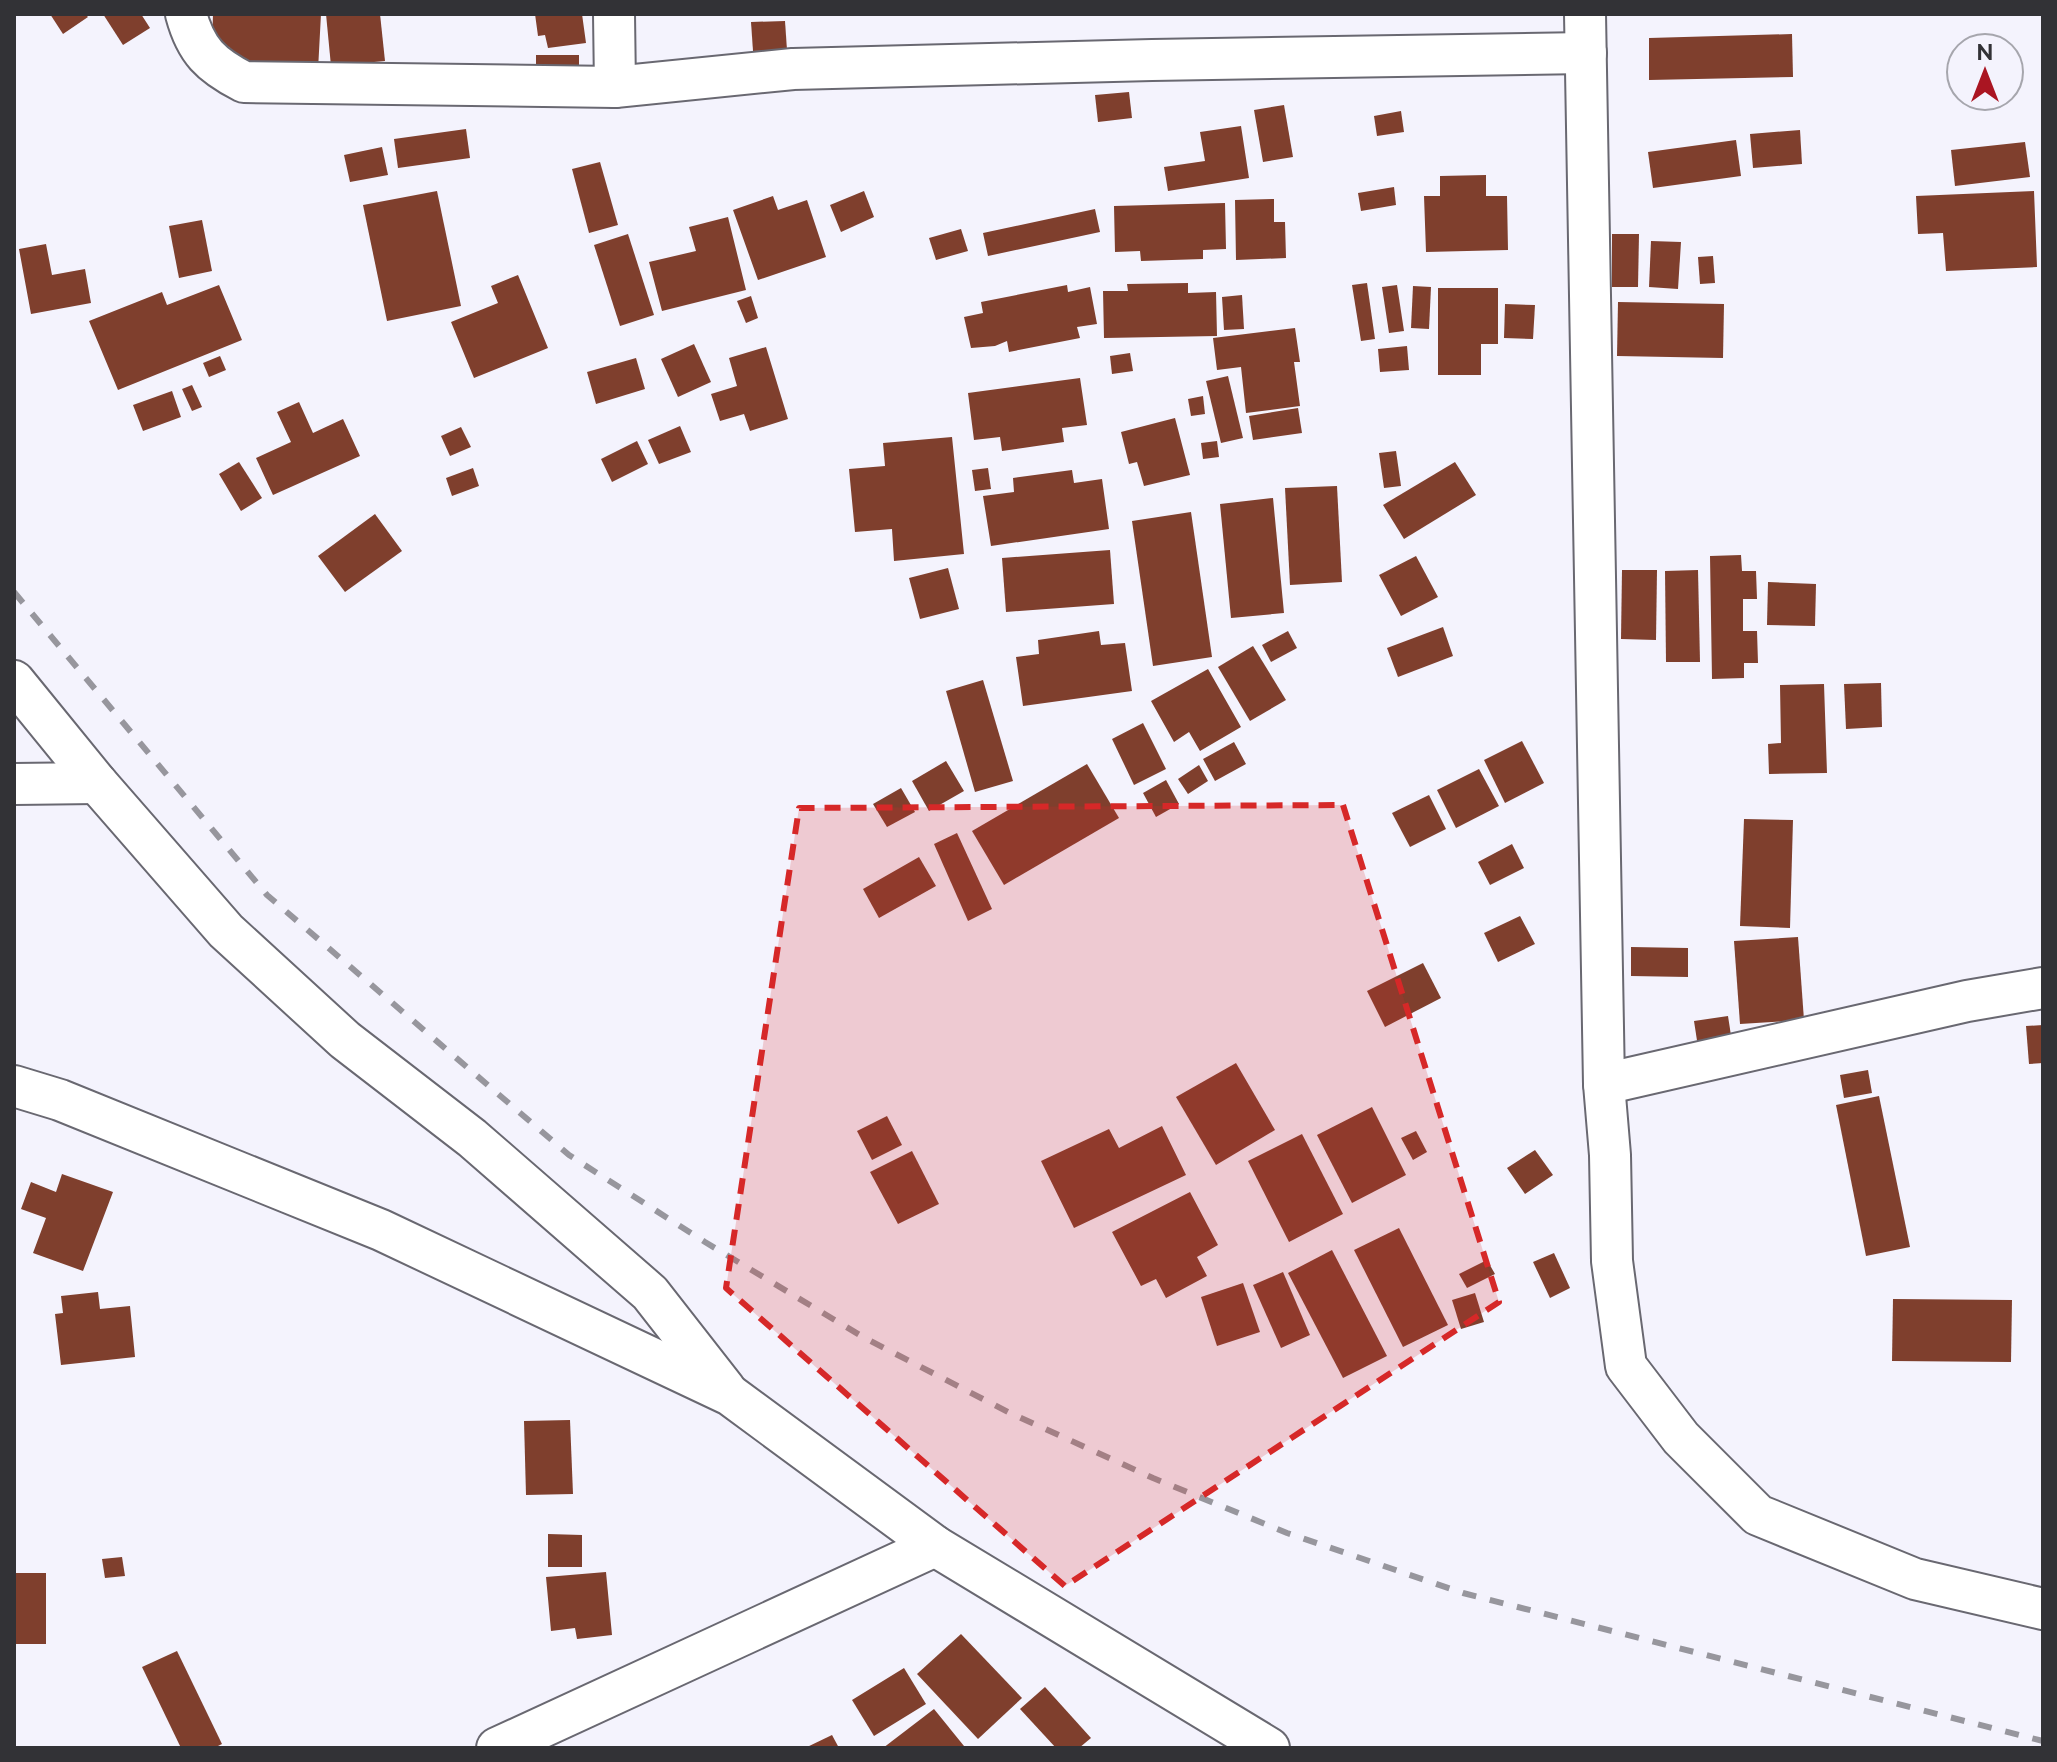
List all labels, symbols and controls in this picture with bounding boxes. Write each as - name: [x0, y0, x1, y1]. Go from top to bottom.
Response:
- north arrow: [1945, 32, 2025, 112]
- text: N: [1977, 39, 1993, 65]

